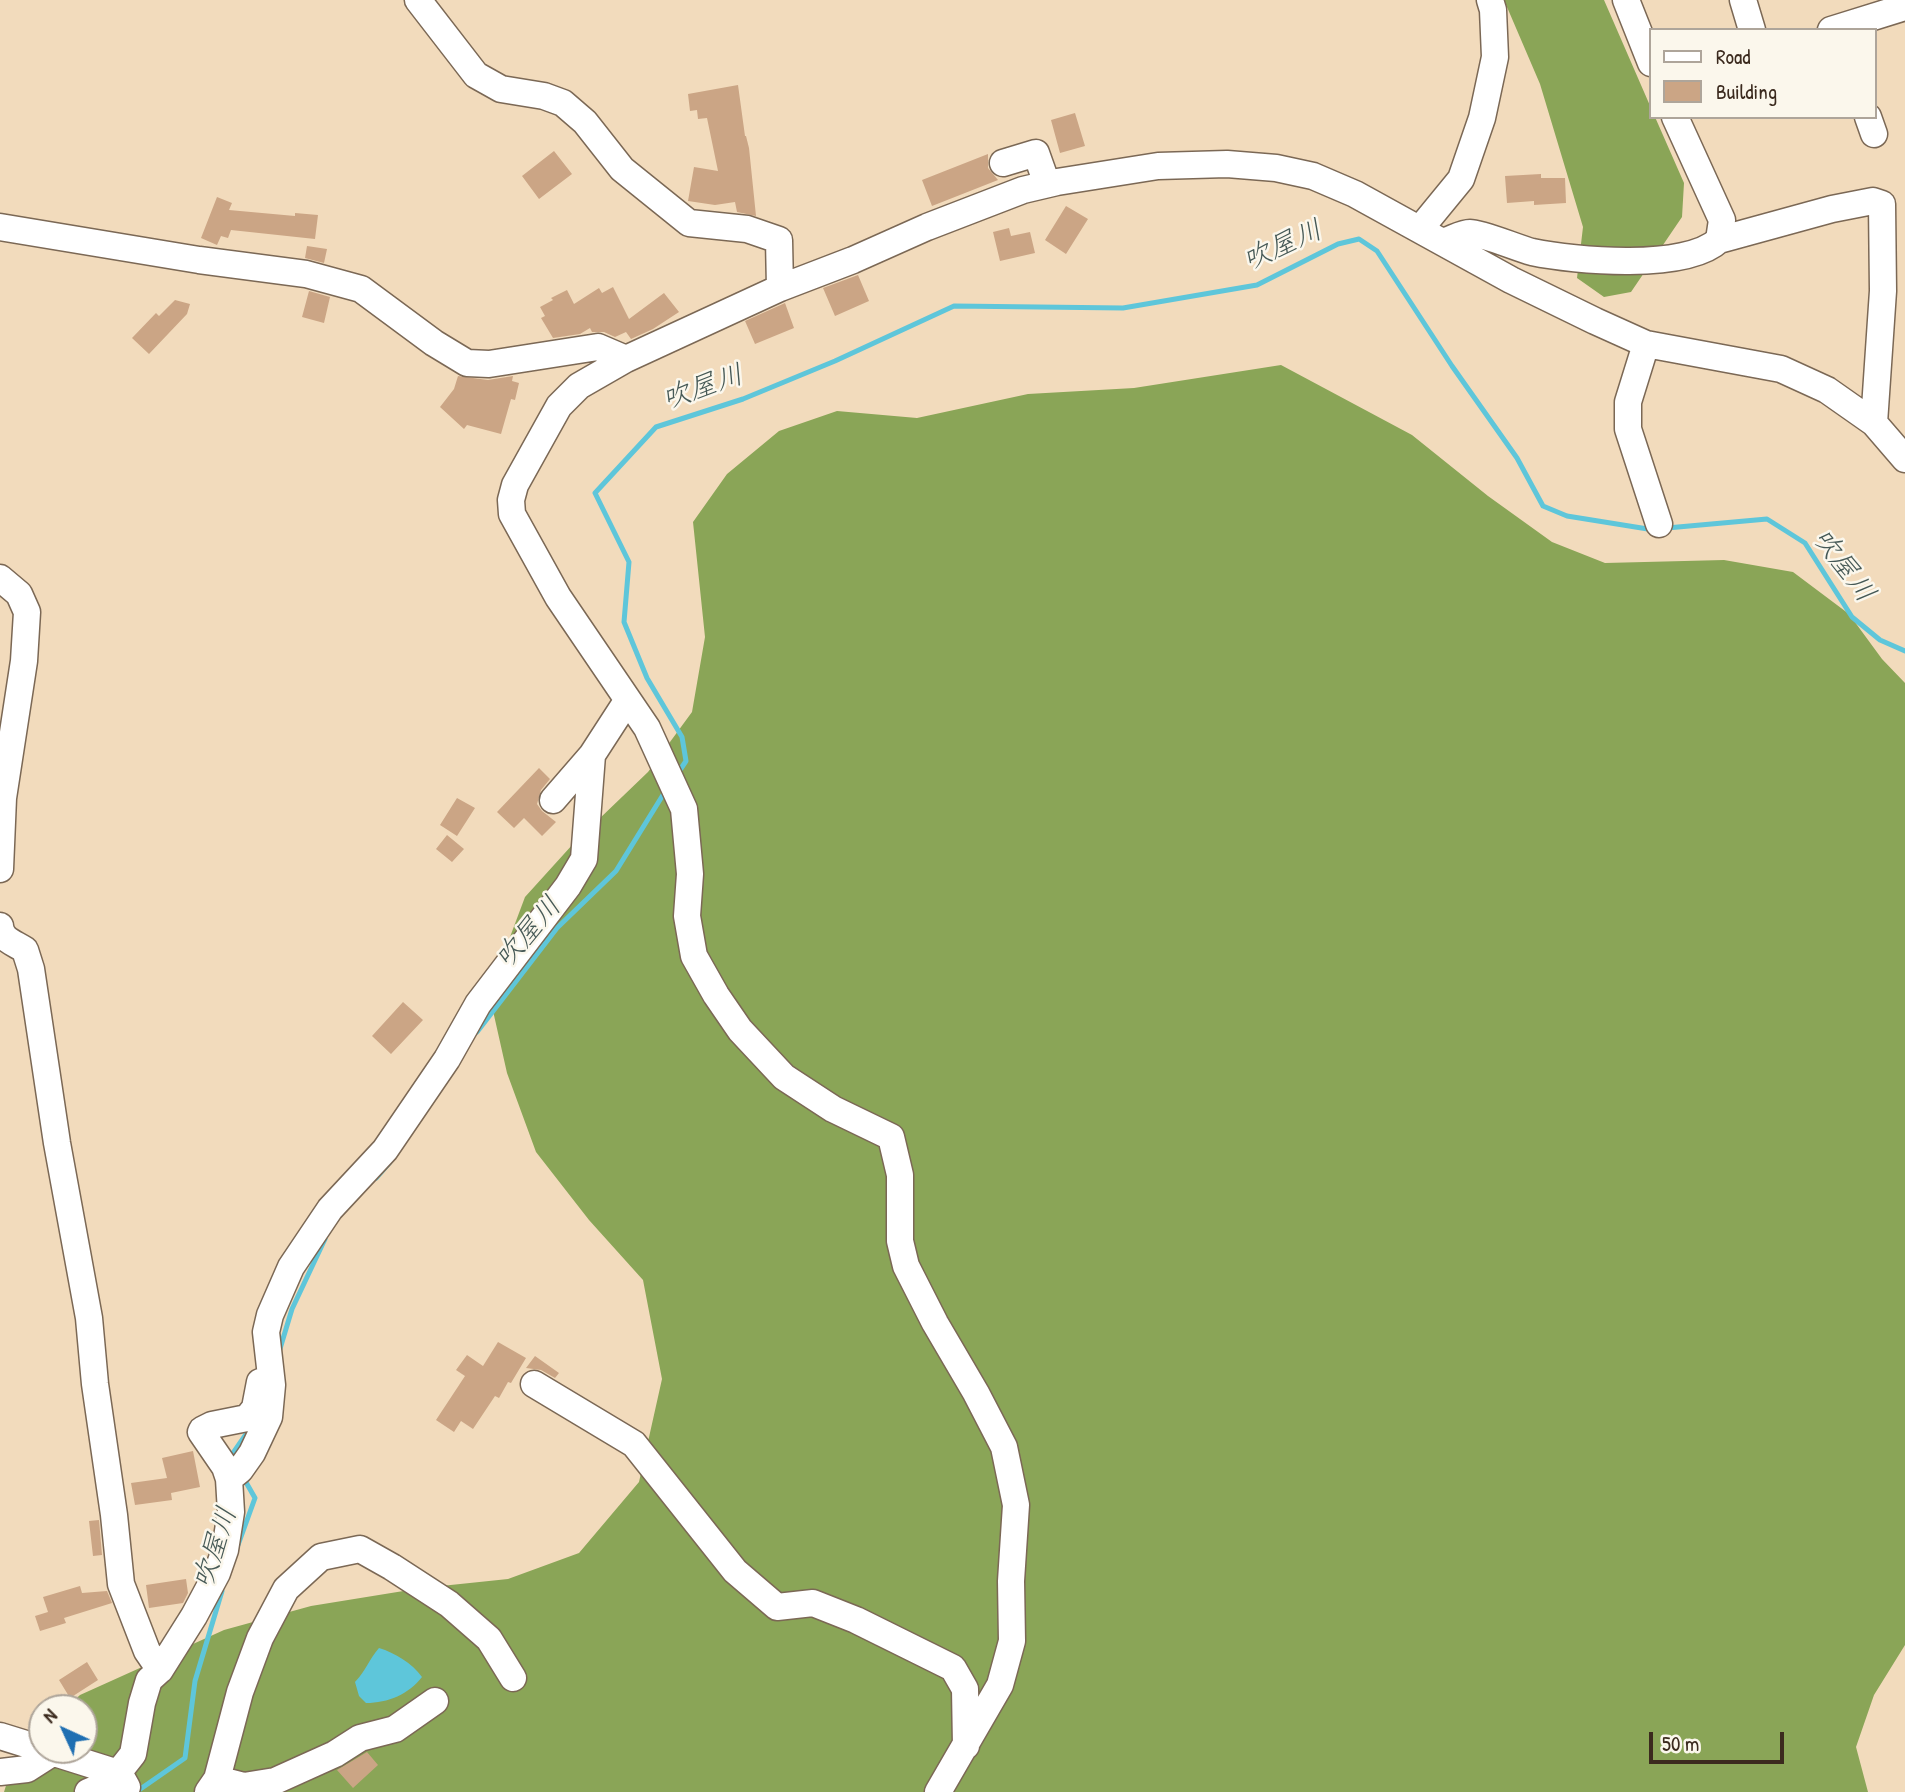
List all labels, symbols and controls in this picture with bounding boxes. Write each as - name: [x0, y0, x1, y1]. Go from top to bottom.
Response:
- legend: [1650, 28, 1877, 119]
- text: Road: [1716, 42, 1750, 71]
- text: Building: [1716, 77, 1777, 106]
- water label: 吹屋川: [1238, 214, 1328, 278]
- water label: 吹屋川: [658, 358, 748, 418]
- water label: 吹屋川: [1804, 522, 1882, 610]
- water label: 吹屋川: [489, 890, 569, 976]
- water label: 吹屋川: [187, 1503, 245, 1593]
- north arrow: [28, 1694, 98, 1764]
- text: N: [37, 1703, 62, 1728]
- scale bar: [1653, 1718, 1788, 1762]
- text: 50 m: [1662, 1729, 1699, 1758]

